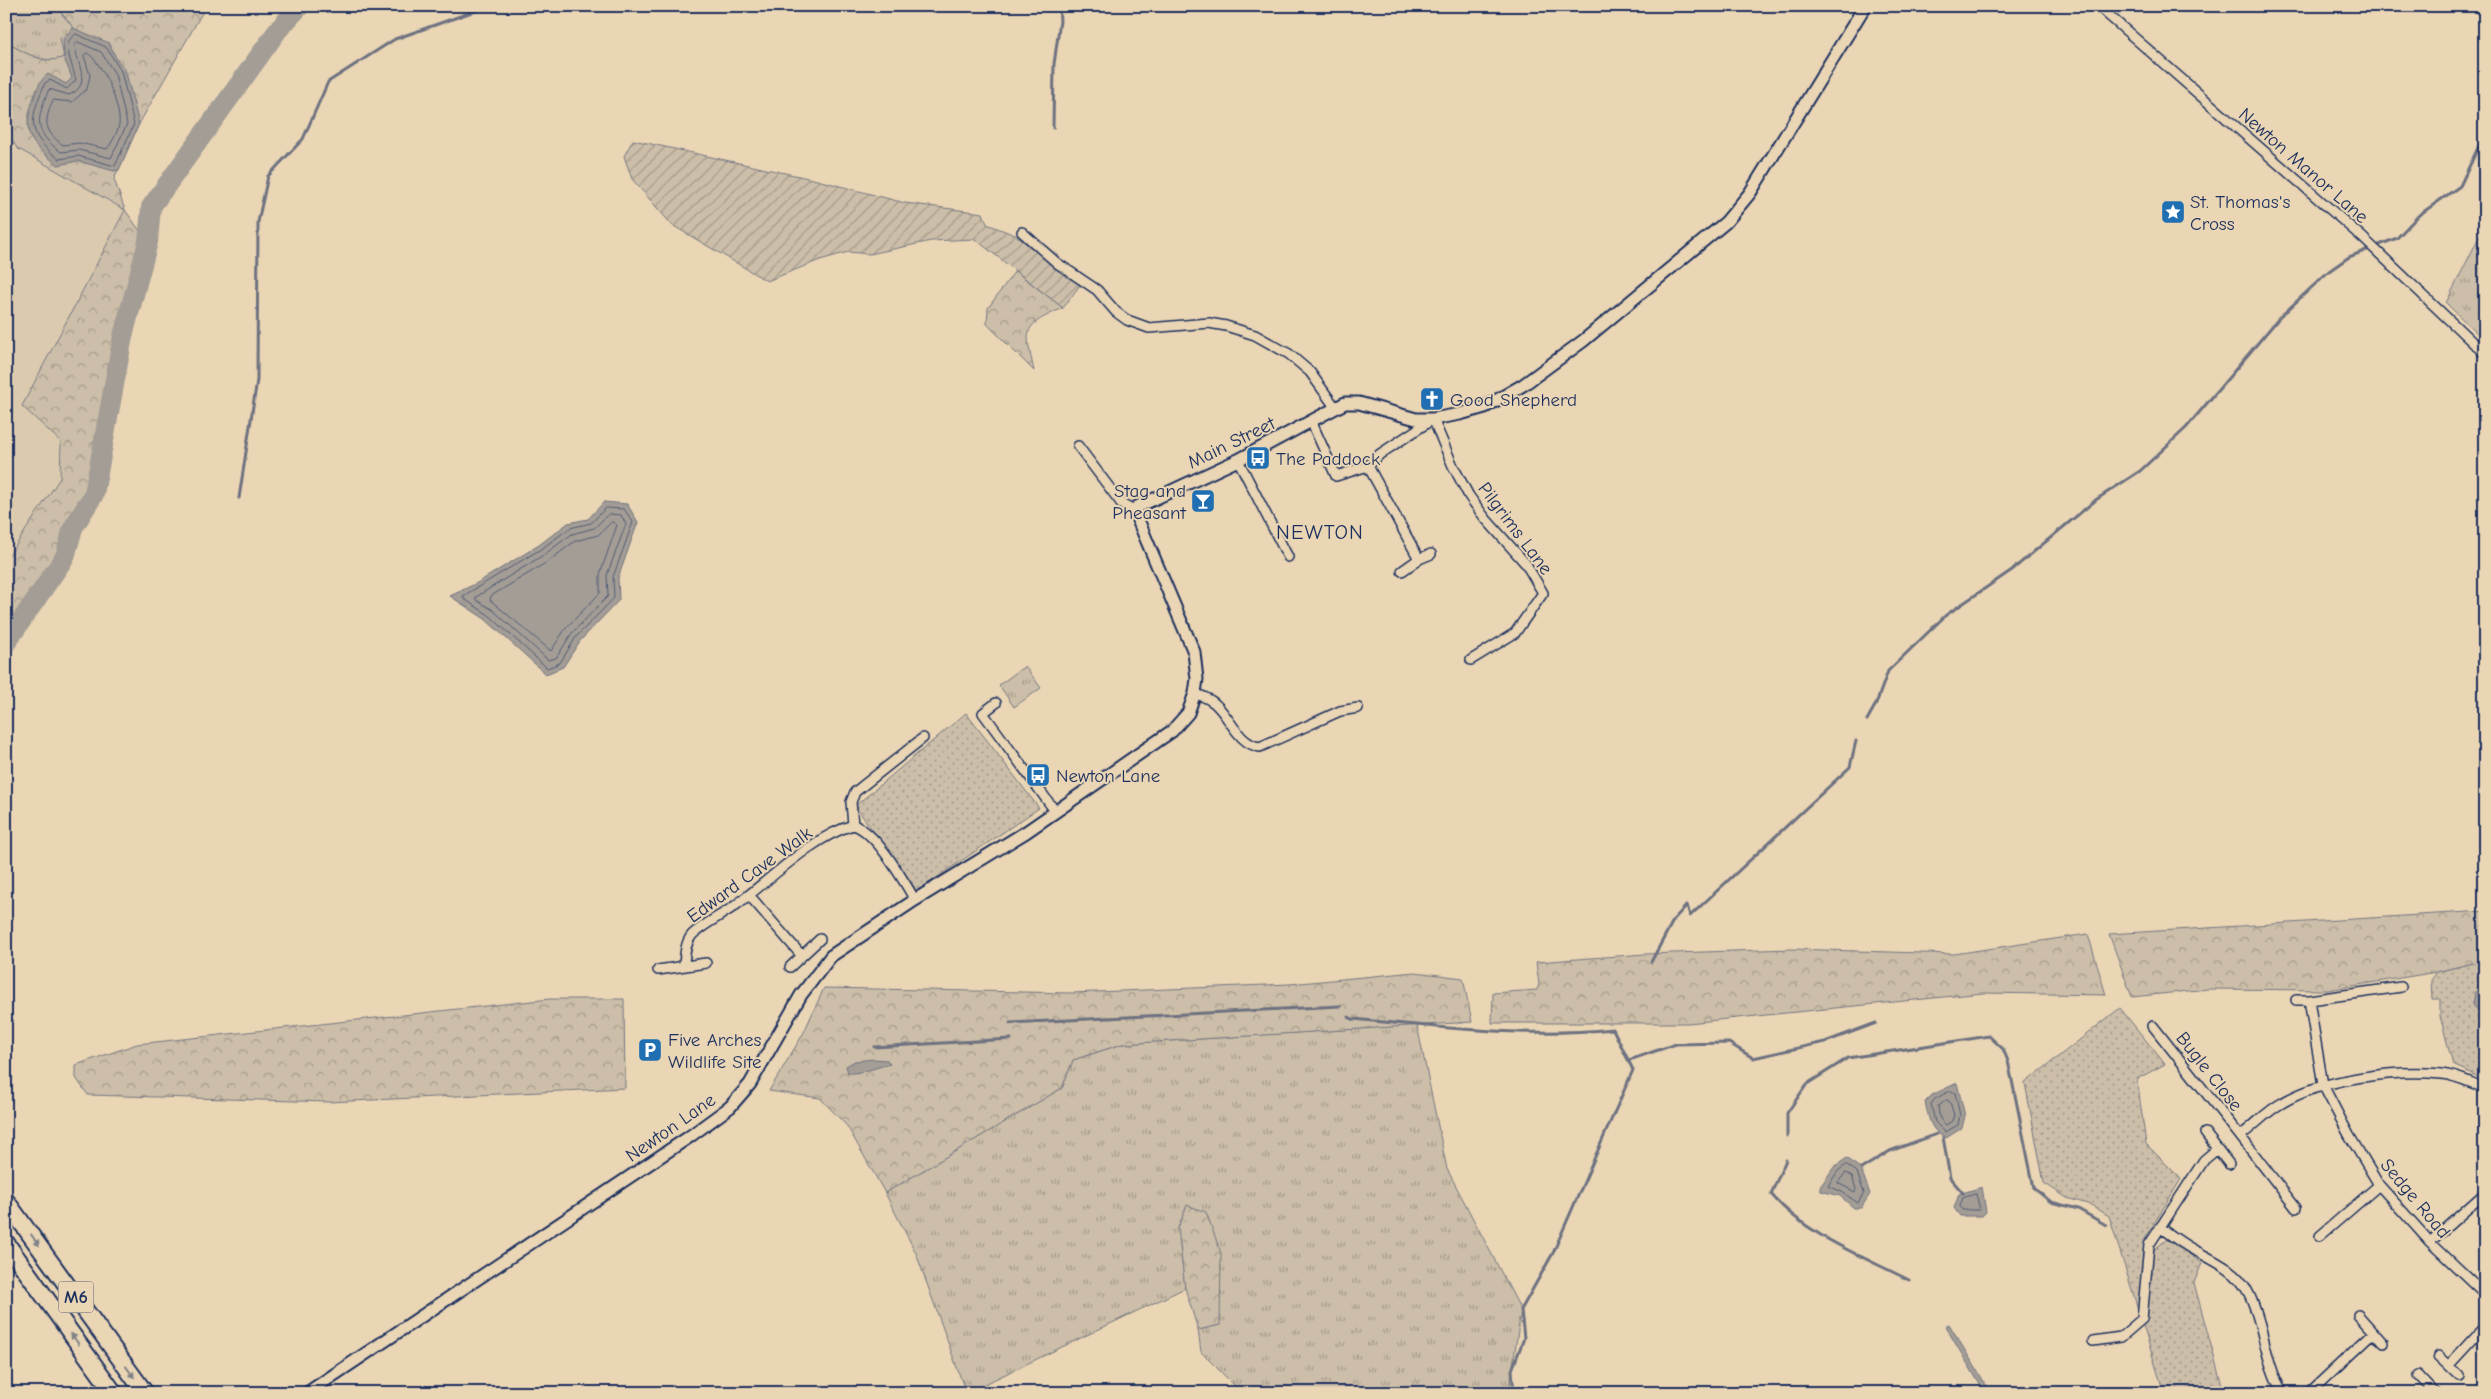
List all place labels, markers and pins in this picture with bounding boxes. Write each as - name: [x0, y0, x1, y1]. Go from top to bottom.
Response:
- place label: St. Thomas's Cross: [2190, 191, 2290, 235]
- place icon: St. Thomas's Cross: [2160, 199, 2186, 225]
- church icon: Good Shepherd: [1419, 386, 1445, 412]
- place label: Good Shepherd: [1450, 389, 1577, 411]
- bus stop icon: The Paddock: [1245, 445, 1271, 471]
- place label: The Paddock: [1276, 448, 1381, 470]
- place label: Stag and Pheasant: [1112, 480, 1187, 524]
- bar icon: Stag and Pheasant: [1190, 488, 1216, 514]
- bus stop icon: Newton Lane: [1025, 762, 1051, 788]
- place label: Newton Lane: [1056, 765, 1160, 787]
- place label: Five Arches Wildlife Site: [668, 1029, 762, 1073]
- parking icon: Five Arches Wildlife Site: [637, 1037, 663, 1063]

